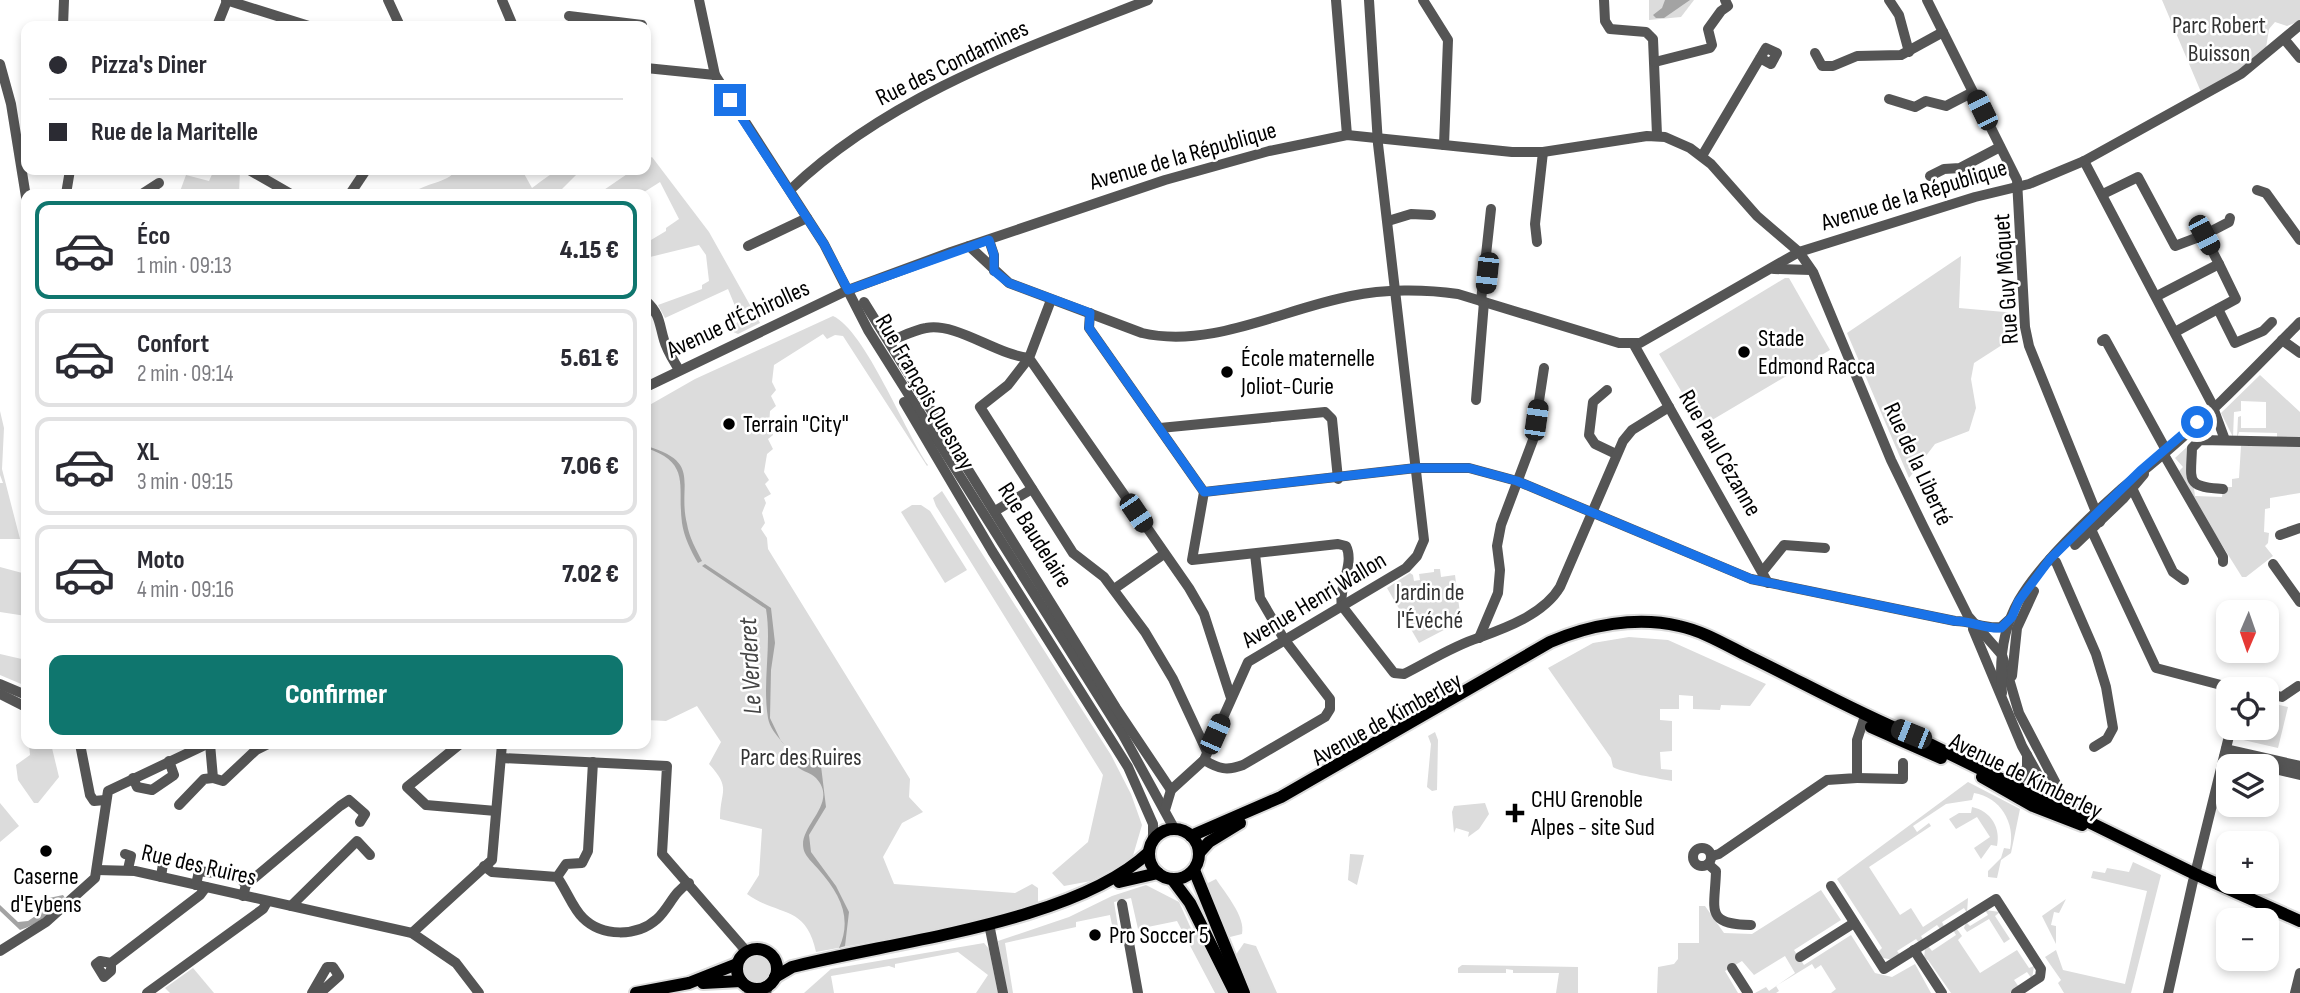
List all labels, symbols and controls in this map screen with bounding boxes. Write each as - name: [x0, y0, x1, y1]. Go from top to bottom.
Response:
- park label: Parc Robert Buisson: [2172, 11, 2266, 68]
- street label: Rue des Condamines: [871, 14, 1033, 112]
- text: Pizza's Diner: [91, 50, 207, 81]
- route end: [714, 84, 746, 116]
- car: [1964, 87, 2001, 133]
- street label: Avenue de la République: [1085, 115, 1280, 197]
- text: Rue de la Maritelle: [91, 117, 258, 148]
- street label: Avenue de la République: [1817, 153, 2011, 237]
- car: [2185, 212, 2224, 258]
- street label: Rue Guy Môquet: [1987, 213, 2025, 345]
- icon: car: [53, 219, 116, 282]
- text: Éco: [137, 221, 170, 252]
- text: 4.15 €: [560, 235, 619, 266]
- car: [1475, 251, 1500, 295]
- text: 1 min · 09:13: [137, 252, 232, 280]
- street label: Avenue d'Échirolles: [661, 273, 814, 365]
- street label: Rue François Quesnay: [869, 309, 981, 475]
- place label: Stade Edmond Racca: [1758, 324, 1875, 381]
- icon: car: [53, 327, 116, 390]
- text: Confort: [137, 329, 209, 360]
- text: 5.61 €: [561, 343, 619, 374]
- place label: École maternelle Joliot-Curie: [1240, 344, 1375, 401]
- marker: Stade Edmond Racca: [1736, 344, 1752, 360]
- text: 2 min · 09:14: [137, 360, 233, 388]
- marker: École maternelle Joliot-Curie: [1219, 364, 1235, 380]
- street label: Rue Paul Cézanne: [1672, 385, 1768, 521]
- car: [1523, 398, 1550, 442]
- street label: Rue de la Liberté: [1877, 398, 1959, 530]
- route start: [2181, 406, 2213, 438]
- place label: Terrain "City": [743, 410, 849, 439]
- marker: Terrain "City": [721, 416, 737, 432]
- icon: car: [53, 435, 116, 498]
- text: XL: [137, 437, 159, 468]
- text: 7.06 €: [561, 451, 619, 482]
- text: 3 min · 09:15: [137, 468, 233, 496]
- street label: Rue Baudelaire: [991, 477, 1079, 593]
- car: [1116, 490, 1157, 536]
- icon: car: [53, 543, 116, 606]
- text: Moto: [137, 545, 185, 576]
- street label: Avenue Henri Wallon: [1236, 546, 1391, 655]
- text: 7.02 €: [562, 559, 619, 590]
- text: 4 min · 09:16: [137, 576, 234, 604]
- park label: Jardin de l'Évéché: [1395, 578, 1464, 635]
- north arrow: [2216, 600, 2278, 663]
- map controls: [2216, 600, 2279, 971]
- water label: Le Verderet: [733, 616, 769, 715]
- button: Confirmer: [49, 655, 623, 735]
- street label: Avenue de Kimberley: [1306, 666, 1467, 773]
- button: locate: [2216, 677, 2279, 740]
- car: [1197, 711, 1234, 757]
- car: [1888, 716, 1935, 752]
- street label: Avenue de Kimberley: [1944, 726, 2107, 826]
- park label: Parc des Ruires: [740, 743, 862, 772]
- button: layers: [2216, 754, 2279, 817]
- place label: CHU Grenoble Alpes - site Sud: [1530, 785, 1655, 842]
- marker: CHU Grenoble Alpes - site Sud: [1505, 803, 1525, 823]
- button: +: [2216, 831, 2279, 894]
- street label: Rue des Ruires: [139, 838, 259, 892]
- marker: Caserne d'Eybens: [38, 843, 54, 859]
- place label: Caserne d'Eybens: [10, 862, 82, 919]
- button: −: [2216, 908, 2279, 971]
- place label: Pro Soccer 5: [1109, 921, 1209, 950]
- marker: Pro Soccer 5: [1087, 927, 1103, 943]

